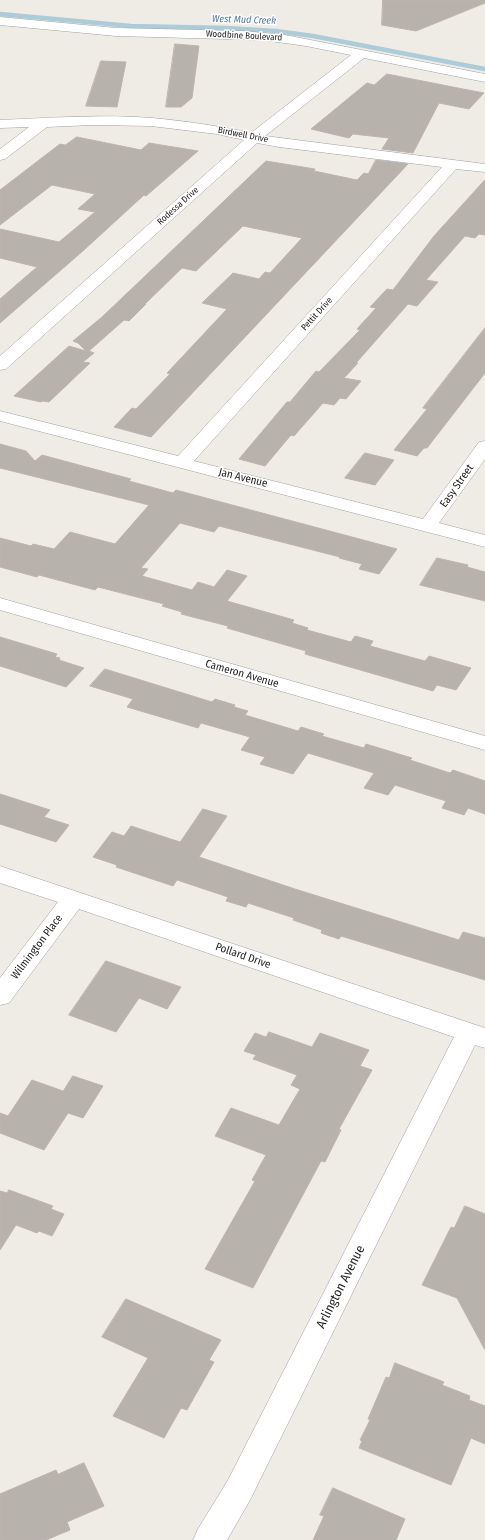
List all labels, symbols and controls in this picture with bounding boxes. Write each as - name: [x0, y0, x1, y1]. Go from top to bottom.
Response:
- water label: West Mud Creek: [212, 13, 276, 27]
- street label: Woodbine Boulevard: [206, 29, 282, 43]
- street label: Birdwell Drive: [217, 125, 269, 145]
- street label: Rodessa Drive: [155, 185, 201, 227]
- street label: Pettit Drive: [299, 295, 335, 333]
- street label: Easy Street: [437, 462, 477, 510]
- street label: Jan Avenue: [217, 466, 269, 490]
- street label: Cameron Avenue: [204, 657, 280, 691]
- street label: Wilmington Place: [8, 912, 66, 982]
- street label: Pollard Drive: [214, 940, 272, 972]
- street label: Arlington Avenue: [313, 1243, 369, 1331]

